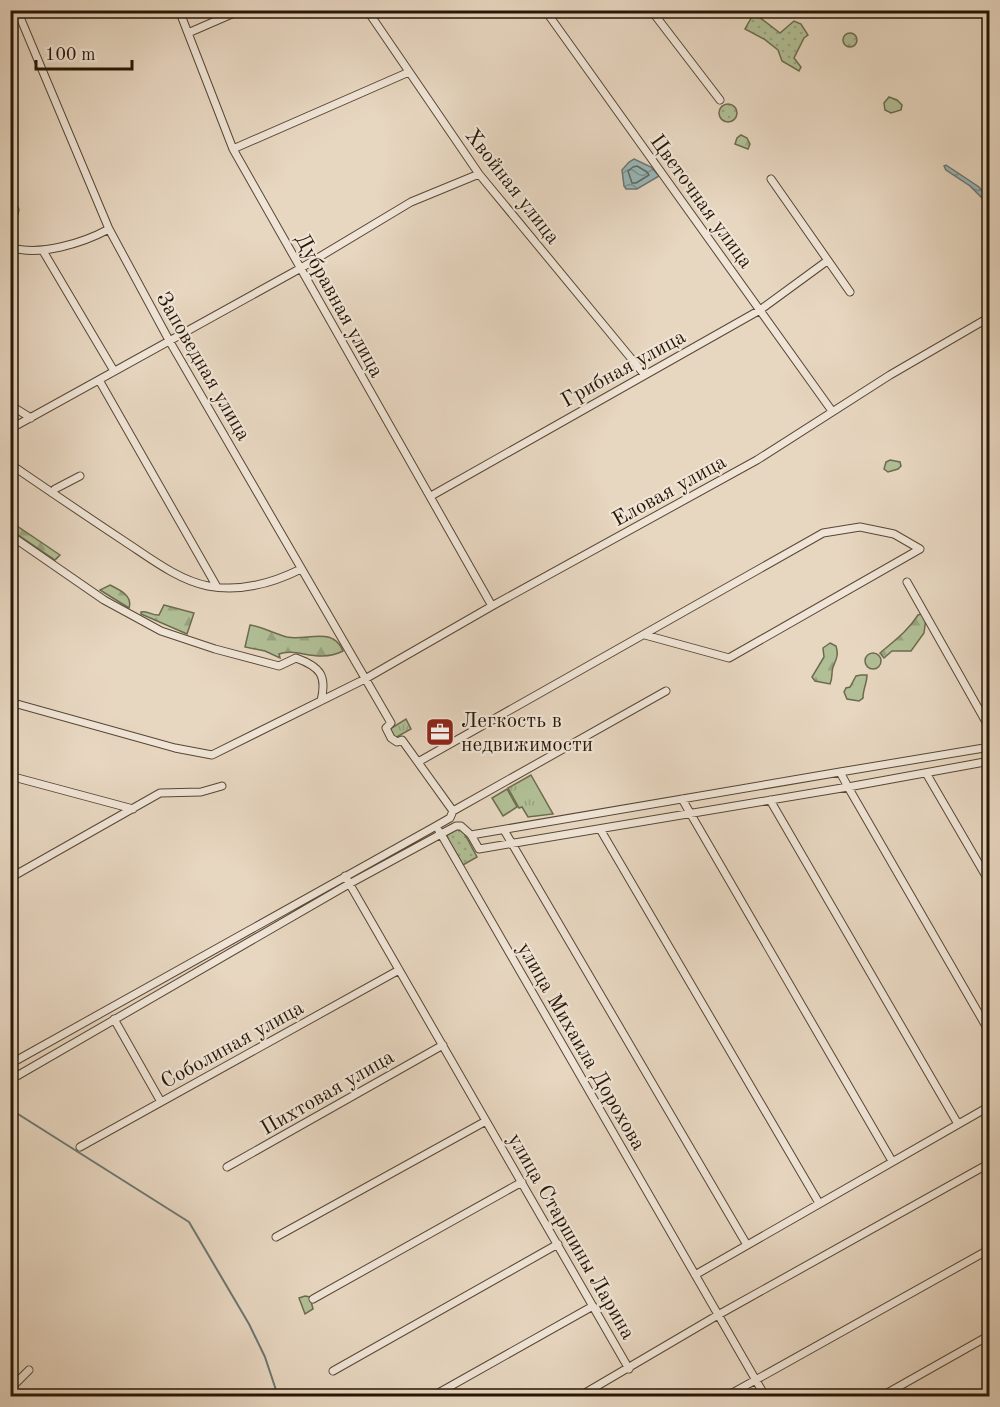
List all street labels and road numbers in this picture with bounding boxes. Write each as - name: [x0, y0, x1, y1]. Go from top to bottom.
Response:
- street label: Хвойная улица: [460, 125, 563, 249]
- street label: Цветочная улица: [645, 131, 756, 273]
- street label: Дубравная улица: [291, 230, 387, 381]
- street label: Заповедная улица: [152, 289, 254, 445]
- street label: Грибная улица: [558, 327, 689, 412]
- street label: Еловая улица: [609, 451, 730, 531]
- street label: улица Михаила Дорохова: [513, 939, 649, 1154]
- street label: Соболиная улица: [158, 997, 308, 1093]
- street label: Пихтовая улица: [258, 1047, 398, 1140]
- street label: улица Старшины Ларина: [503, 1130, 638, 1343]

